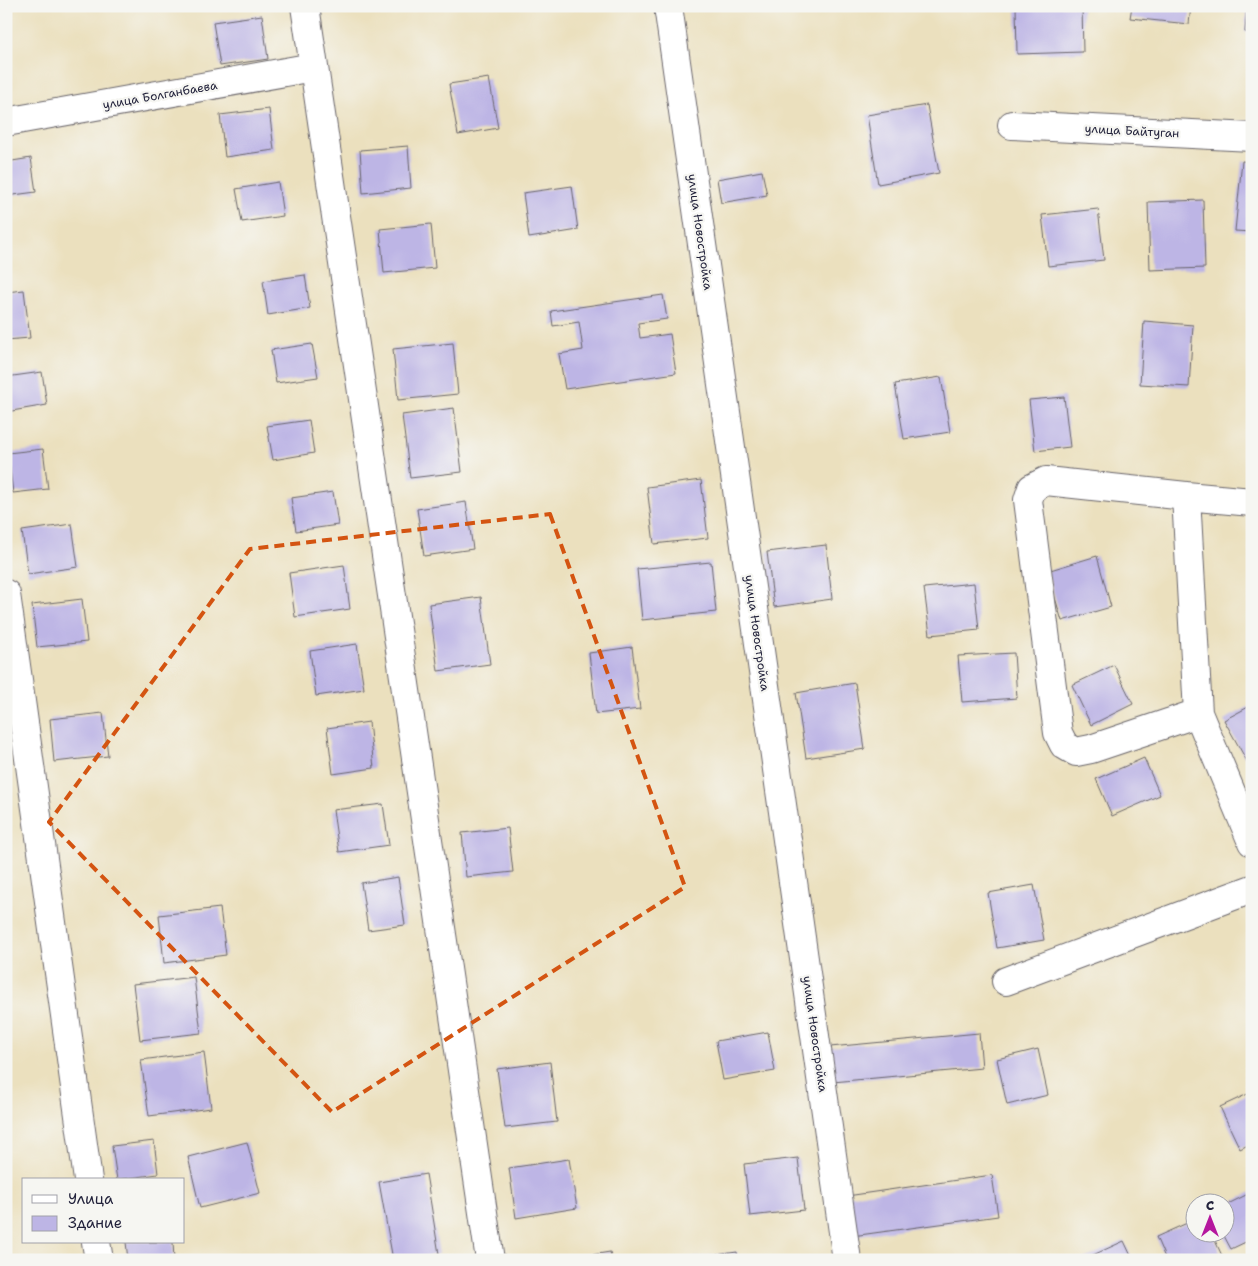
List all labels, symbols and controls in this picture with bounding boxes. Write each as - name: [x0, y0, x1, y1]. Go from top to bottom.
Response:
- street label: улица Болганбаева: [101, 77, 219, 113]
- street label: улица Байтуган: [1084, 121, 1180, 141]
- street label: улица Новостройка: [684, 173, 716, 292]
- street label: улица Новостройка: [741, 574, 773, 693]
- street label: улица Новостройка: [799, 975, 831, 1094]
- legend: [22, 1178, 185, 1244]
- text: Улица: [68, 1189, 114, 1209]
- north arrow: [1186, 1194, 1236, 1244]
- text: С: [1206, 1196, 1214, 1214]
- text: Здание: [68, 1213, 122, 1233]

